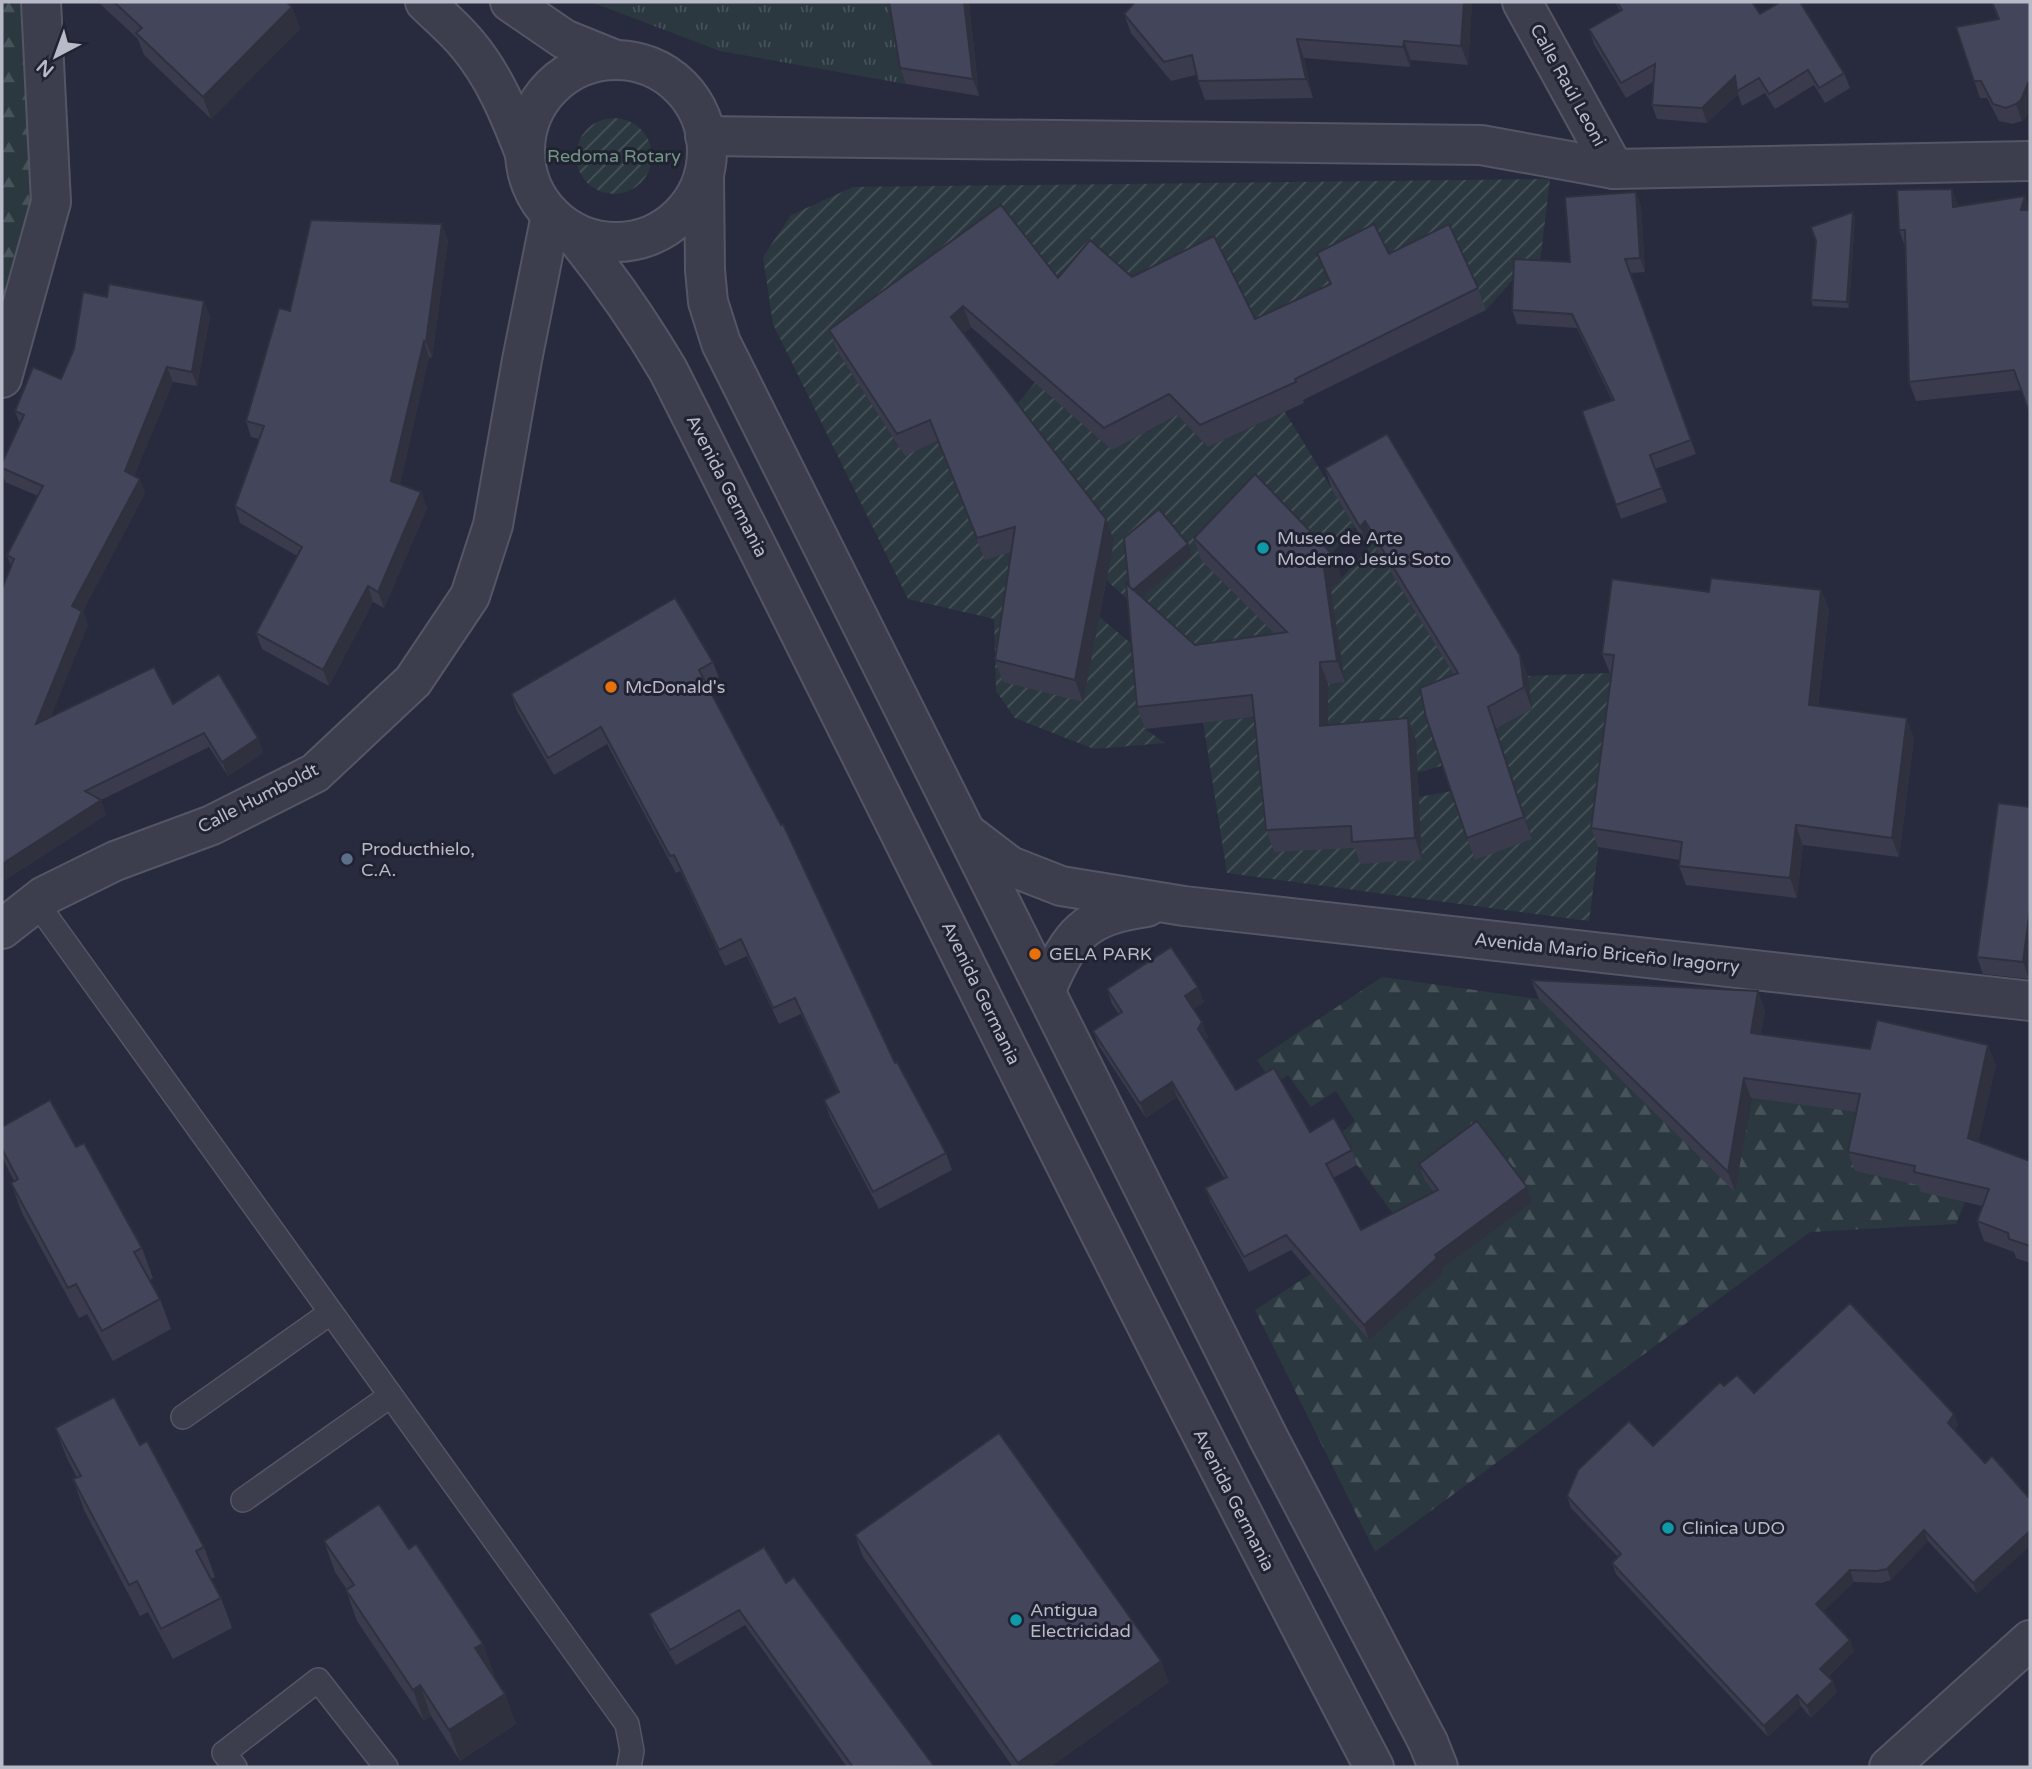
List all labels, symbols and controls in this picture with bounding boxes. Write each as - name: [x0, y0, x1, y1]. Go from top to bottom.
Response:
- street label: Calle Raúl Leoni: [1525, 20, 1611, 150]
- north arrow: [21, 21, 91, 91]
- text: N: [33, 55, 58, 81]
- park label: Redoma Rotary: [547, 145, 681, 167]
- street label: Avenida Germania: [682, 411, 772, 561]
- place label: Museo de Arte Moderno Jesús Soto: [1277, 527, 1451, 570]
- marker: Museo de Arte Moderno Jesús Soto: [1255, 540, 1271, 556]
- place label: McDonald's: [625, 676, 725, 698]
- marker: McDonald's: [603, 679, 619, 695]
- street label: Calle Humboldt: [194, 758, 322, 838]
- place label: Producthielo, C.A.: [361, 838, 475, 881]
- marker: Producthielo, C.A.: [339, 851, 355, 867]
- street label: Avenida Germania: [937, 918, 1025, 1068]
- street label: Avenida Mario Briceño Iragorry: [1473, 928, 1741, 978]
- place label: GELA PARK: [1049, 943, 1152, 965]
- marker: GELA PARK: [1027, 946, 1043, 962]
- street label: Avenida Germania: [1189, 1425, 1279, 1575]
- place label: Clinica UDO: [1682, 1517, 1785, 1539]
- marker: Clinica UDO: [1660, 1520, 1676, 1536]
- place label: Antigua Electricidad: [1030, 1599, 1131, 1642]
- marker: Antigua Electricidad: [1008, 1612, 1024, 1628]

